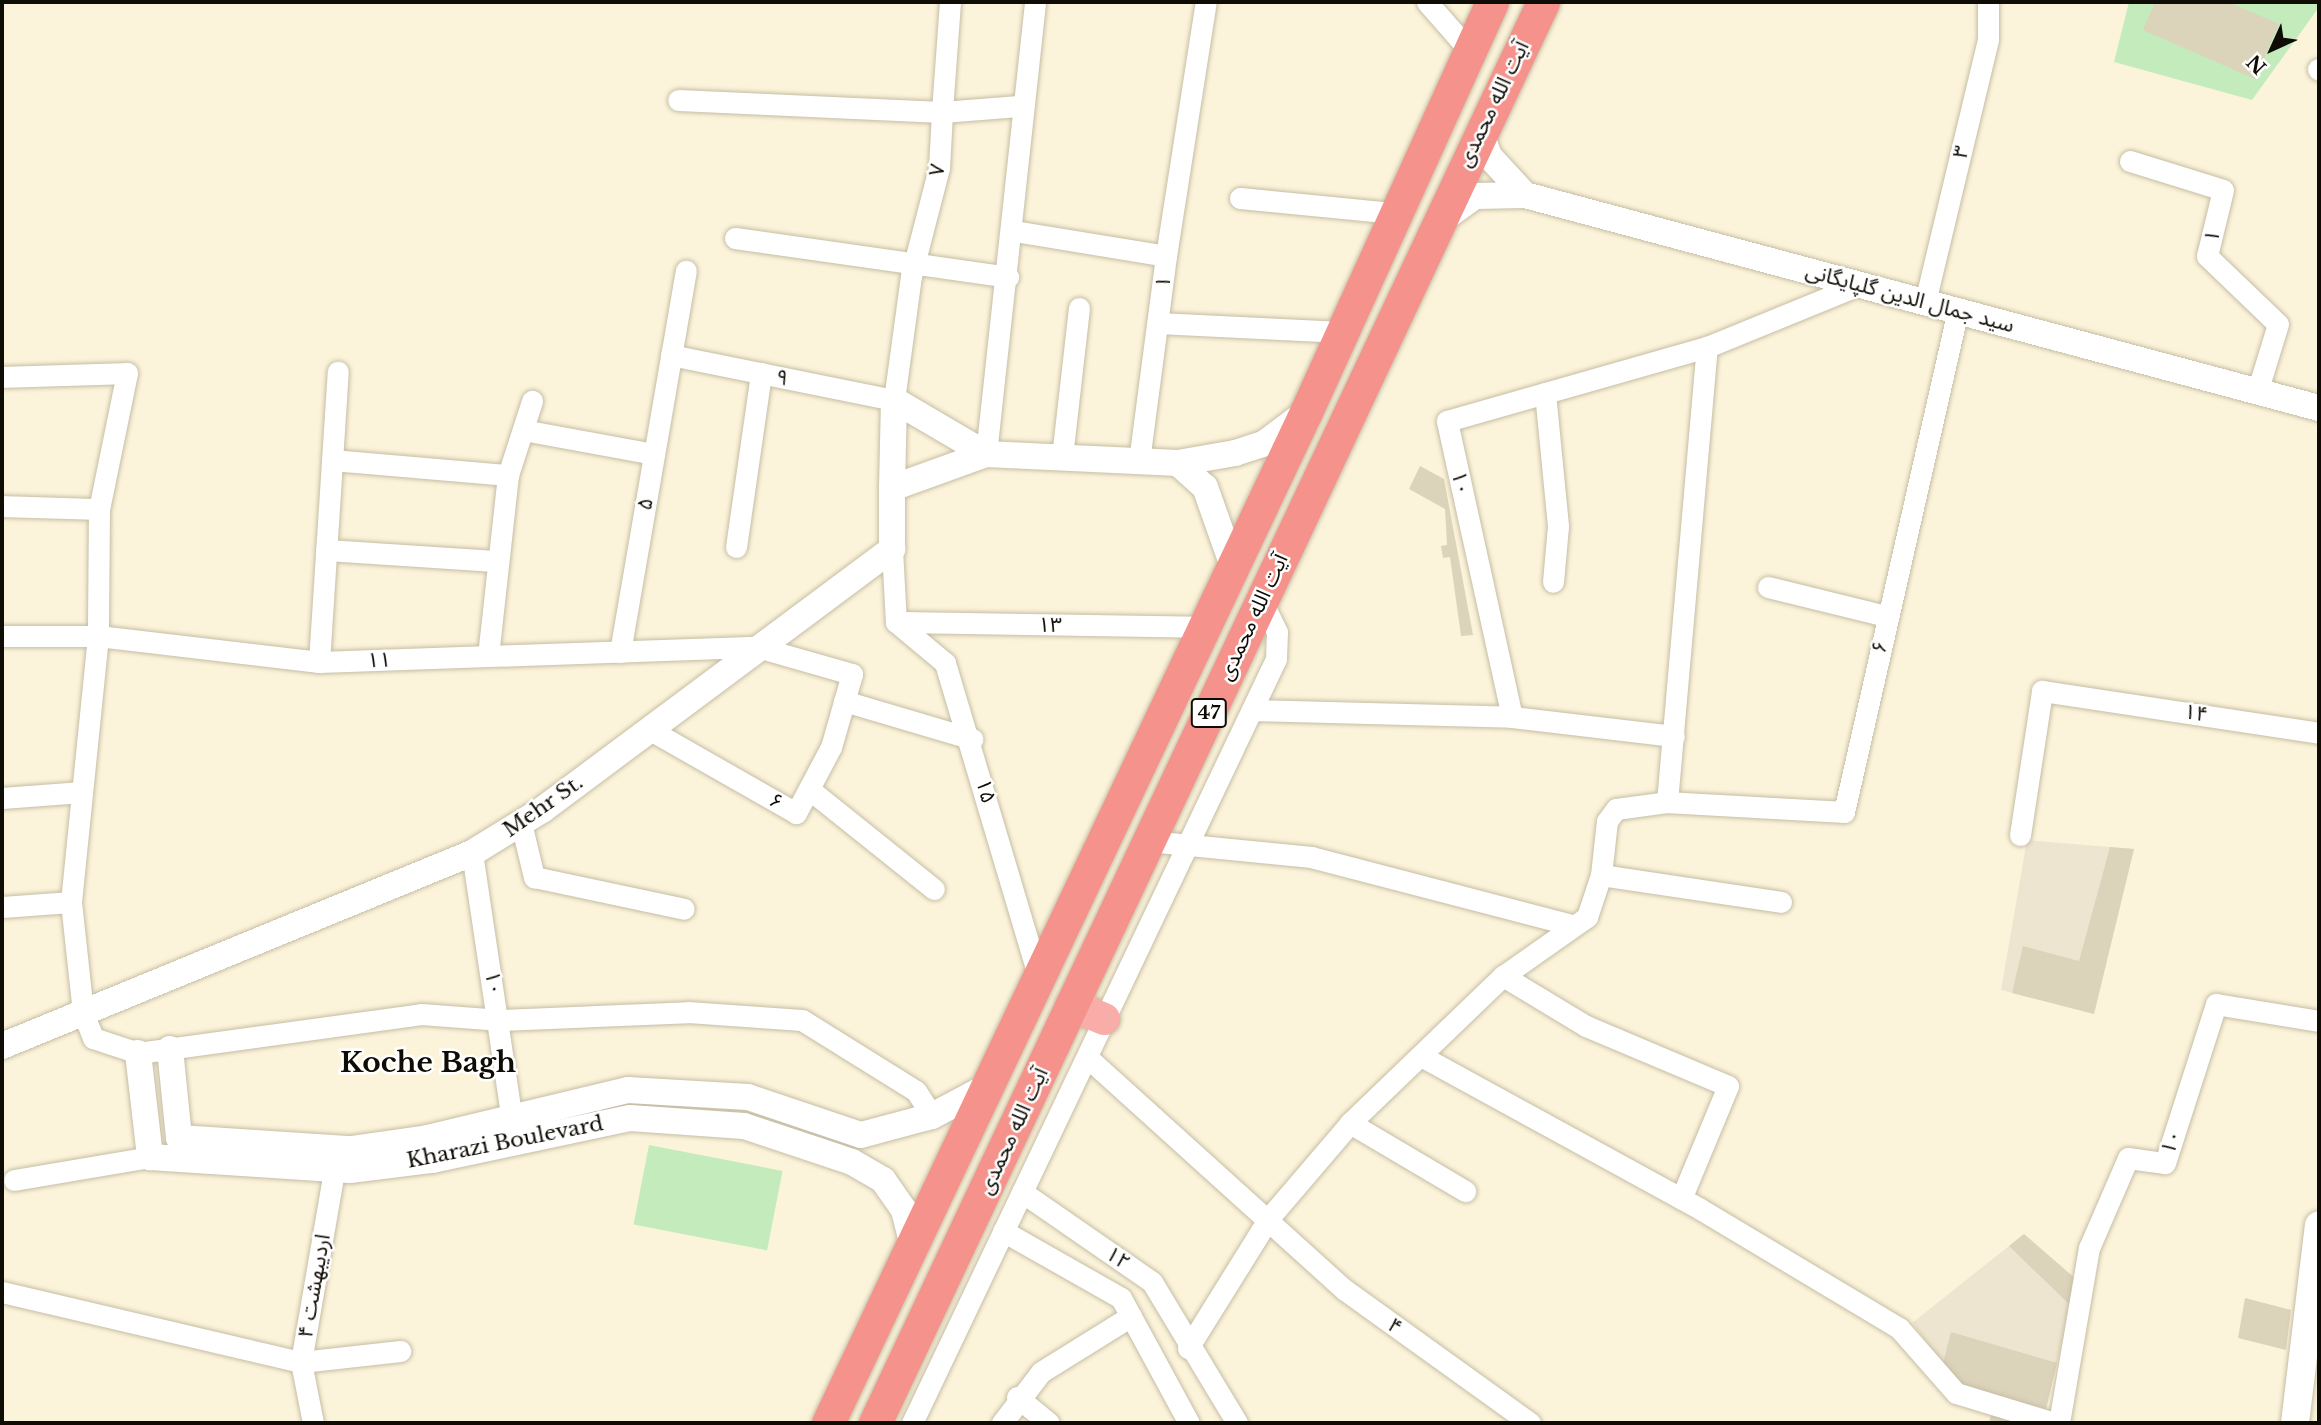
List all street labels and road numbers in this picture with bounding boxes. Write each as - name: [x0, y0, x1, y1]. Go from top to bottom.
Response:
- street label: آیت الله محمدی: [1452, 37, 1534, 171]
- street label: ۳: [1947, 143, 1975, 161]
- street label: ۷: [924, 162, 950, 178]
- street label: ۱: [2198, 227, 2226, 245]
- street label: سید جمال الدین گلپایگانی: [1803, 258, 2017, 338]
- street label: ۱: [1150, 274, 1176, 290]
- street label: ۹: [774, 364, 790, 392]
- street label: ۱۰: [1446, 468, 1476, 498]
- street label: ۵: [632, 496, 658, 512]
- street label: آیت الله محمدی: [1213, 550, 1293, 684]
- street label: ۱۳: [1038, 612, 1062, 638]
- street label: ۶: [1866, 639, 1894, 655]
- street label: ۱۱: [367, 647, 391, 673]
- road number: 47: [1190, 698, 1228, 728]
- street label: ۱۴: [2182, 699, 2210, 727]
- street label: Mehr St.: [498, 769, 588, 843]
- street label: ۱۵: [971, 776, 1001, 806]
- street label: ۶: [765, 787, 787, 815]
- street label: ۱۰: [480, 969, 508, 997]
- street label: آیت الله محمدی: [973, 1064, 1053, 1198]
- street label: Kharazi Boulevard: [405, 1111, 605, 1173]
- street label: ۱۰: [2155, 1126, 2187, 1158]
- street label: اردیبهشت ۴: [292, 1232, 336, 1340]
- street label: ۱۲: [1101, 1241, 1135, 1275]
- street label: ۴: [1383, 1312, 1407, 1340]

